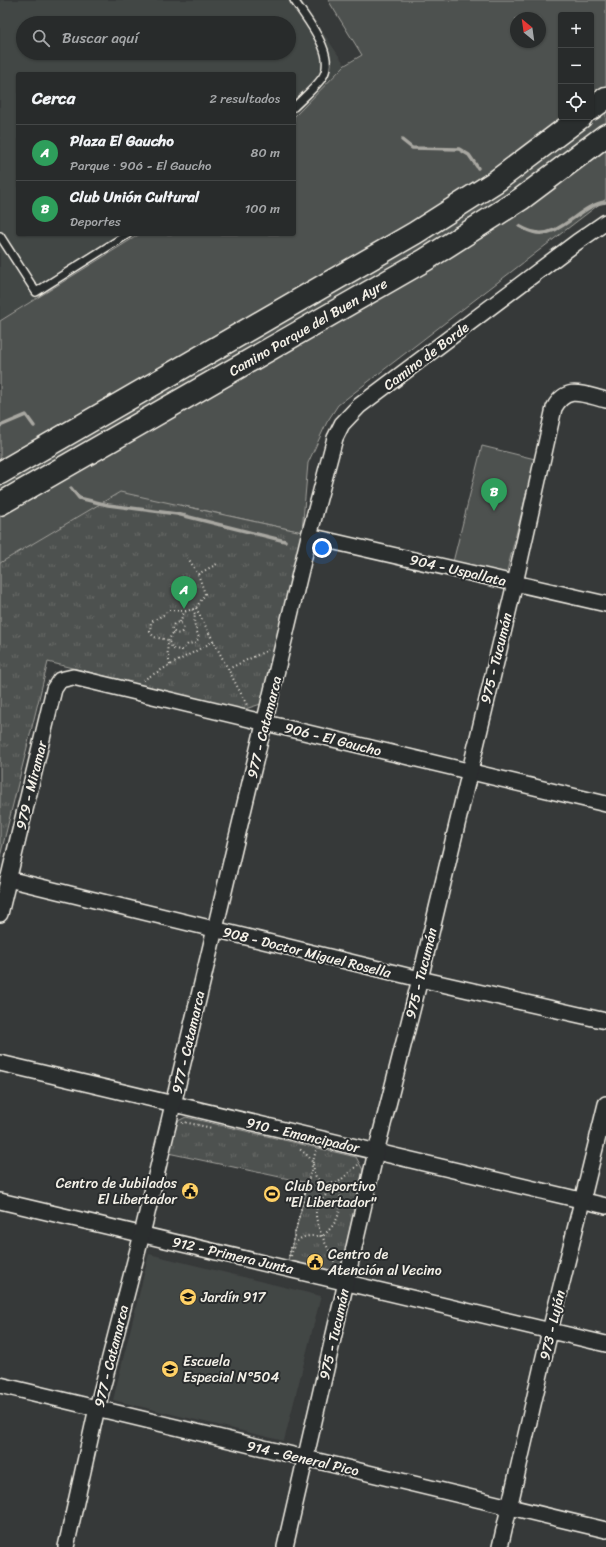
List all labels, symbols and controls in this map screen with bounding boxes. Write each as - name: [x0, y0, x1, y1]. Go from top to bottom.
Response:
- north arrow: [510, 12, 546, 48]
- map controls: [558, 12, 594, 120]
- button: +: [558, 12, 594, 48]
- search box: [16, 16, 296, 60]
- text: Buscar aquí: [62, 25, 139, 51]
- icon: search: [30, 27, 52, 49]
- button: −: [558, 48, 594, 84]
- text: Cerca: [32, 83, 75, 113]
- button: locate: [558, 84, 594, 120]
- text: 2 resultados: [209, 87, 280, 110]
- text: Plaza El Gaucho: [70, 128, 174, 154]
- text: A: [41, 141, 49, 164]
- text: 80 m: [251, 141, 280, 164]
- text: Parque · 906 - El Gaucho: [70, 154, 212, 177]
- text: Club Unión Cultural: [70, 184, 199, 210]
- text: B: [41, 197, 49, 220]
- text: 100 m: [245, 197, 280, 220]
- text: Deportes: [70, 210, 121, 233]
- street label: Camino Parque del Buen Ayre: [224, 272, 393, 383]
- street label: Camino de Borde: [378, 315, 475, 397]
- pin: B: [481, 478, 507, 511]
- your location: [312, 538, 332, 558]
- street label: 904 - Uspallata: [407, 547, 509, 594]
- pin: A: [171, 576, 197, 609]
- street label: 975 - Tucumán: [473, 610, 520, 706]
- street label: 977 - Catamarca: [240, 673, 289, 781]
- street label: 906 - El Gaucho: [282, 715, 384, 764]
- street label: 979 - Miramar: [8, 737, 55, 832]
- street label: 908 - Doctor Miguel Rosella: [220, 919, 395, 986]
- street label: 975 - Tucumán: [398, 925, 445, 1021]
- street label: 977 - Catamarca: [165, 988, 212, 1096]
- street label: 910 - Emancipador: [244, 1110, 363, 1161]
- place label: Centro de Jubilados El Libertador: [56, 1171, 178, 1212]
- place label: Club Deportivo "El Libertador": [285, 1174, 377, 1215]
- public building icon: Centro de Jubilados El Libertador: [180, 1181, 200, 1201]
- sports icon: Club Deportivo "El Libertador": [262, 1184, 282, 1204]
- street label: 912 - Primera Junta: [170, 1229, 297, 1282]
- place label: Centro de Atención al Vecino: [327, 1242, 442, 1283]
- public building icon: Centro de Atención al Vecino: [305, 1252, 325, 1272]
- place label: Jardín 917: [200, 1285, 266, 1310]
- street label: 975 - Tucumán: [312, 1286, 357, 1382]
- school or university icon: Jardín 917: [178, 1287, 198, 1307]
- street label: 973 - Luján: [532, 1287, 573, 1363]
- street label: 977 - Catamarca: [87, 1302, 136, 1410]
- place label: Escuela Especial N°504: [183, 1349, 279, 1390]
- school or university icon: Escuela Especial N°504: [160, 1359, 180, 1379]
- street label: 914 - General Pico: [244, 1433, 362, 1484]

